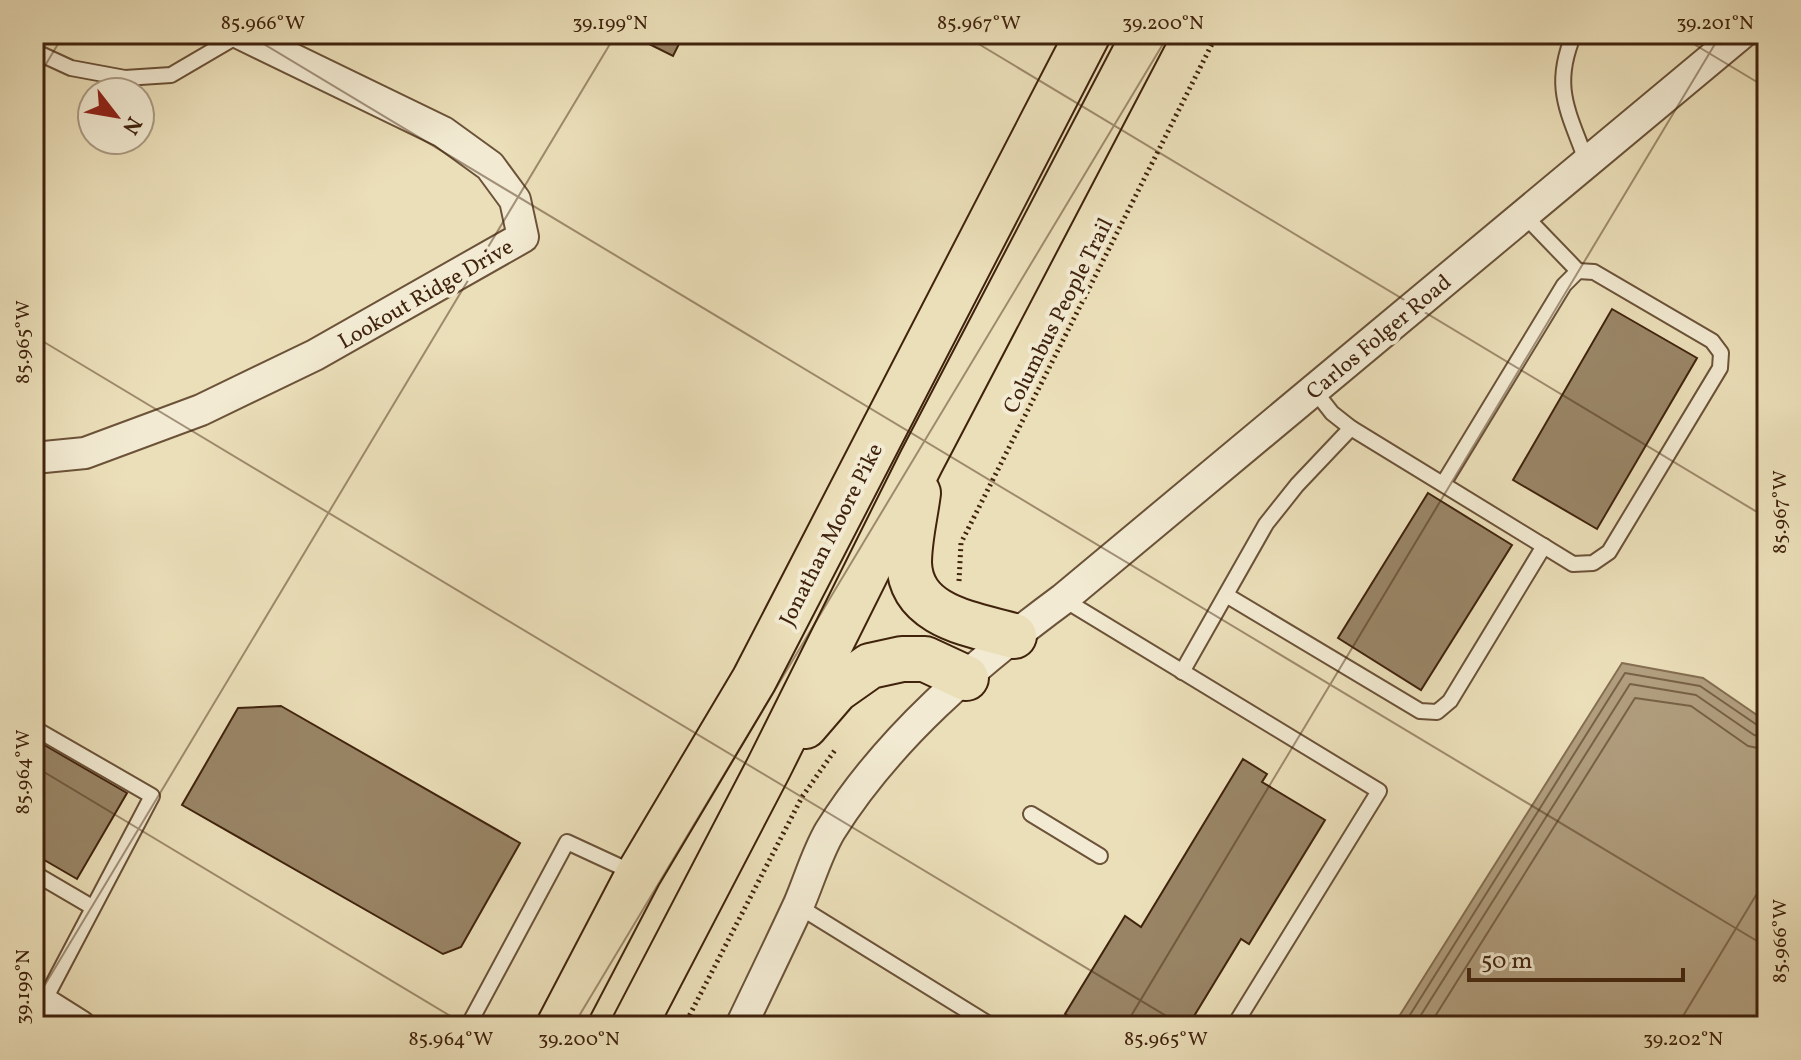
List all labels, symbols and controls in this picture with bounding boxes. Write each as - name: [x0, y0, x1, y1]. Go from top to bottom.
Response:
- text: 85.966°W: [221, 10, 305, 38]
- text: 39.199°N: [572, 10, 648, 38]
- text: 85.967°W: [937, 10, 1021, 38]
- text: 39.200°N: [1122, 10, 1204, 38]
- text: 39.201°N: [1676, 10, 1754, 38]
- north arrow: [76, 76, 156, 156]
- text: N: [114, 110, 148, 140]
- street label: Columbus People Trail: [996, 213, 1122, 419]
- street label: Lookout Ridge Drive: [333, 232, 519, 358]
- street label: Carlos Folger Road: [1300, 268, 1459, 408]
- text: 85.965°W: [10, 300, 38, 384]
- street label: Jonathan Moore Pike: [773, 439, 892, 632]
- text: 85.967°W: [1767, 470, 1795, 554]
- text: 85.964°W: [10, 730, 38, 814]
- text: 85.966°W: [1767, 899, 1795, 983]
- scale bar: [1469, 932, 1683, 982]
- text: 50 m: [1481, 945, 1533, 979]
- text: 39.199°N: [10, 949, 38, 1025]
- text: 85.964°W: [409, 1026, 493, 1054]
- text: 39.200°N: [538, 1026, 620, 1054]
- text: 85.965°W: [1124, 1026, 1208, 1054]
- text: 39.202°N: [1643, 1026, 1723, 1054]

